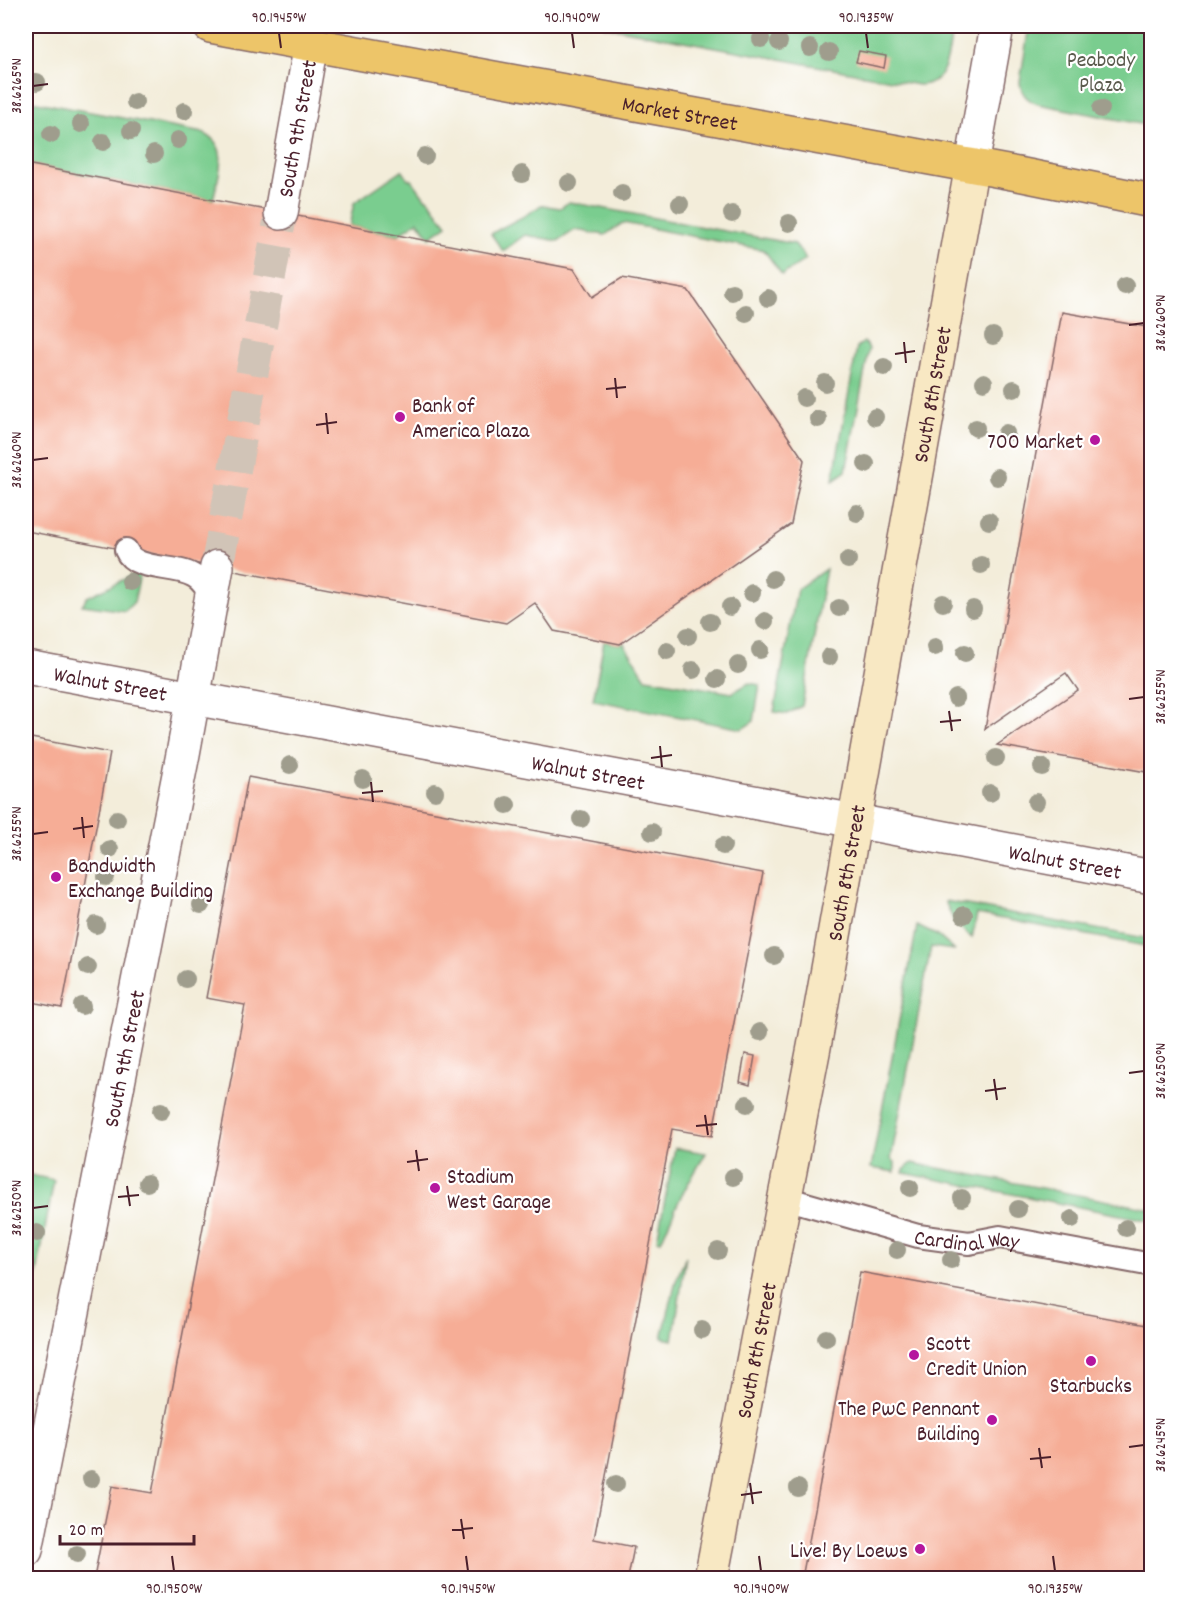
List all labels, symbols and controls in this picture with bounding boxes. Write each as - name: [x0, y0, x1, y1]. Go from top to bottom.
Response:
- text: 90.1945°W: [252, 8, 307, 30]
- text: 90.1940°W: [544, 8, 600, 30]
- text: 90.1935°W: [839, 8, 894, 30]
- park label: Peabody Plaza: [1067, 46, 1136, 102]
- text: 38.6265°N: [7, 58, 29, 114]
- street label: South 9th Street: [272, 58, 327, 200]
- street label: Market Street: [619, 90, 740, 141]
- text: 38.6260°N: [1151, 295, 1173, 351]
- street label: South 8th Street: [907, 324, 962, 465]
- place label: Bank of America Plaza: [412, 392, 530, 448]
- marker: Bank of America Plaza: [393, 410, 407, 424]
- place label: 700 Market: [987, 428, 1083, 459]
- text: 38.6260°N: [7, 432, 29, 488]
- marker: 700 Market: [1088, 433, 1102, 447]
- street label: Walnut Street: [51, 660, 169, 712]
- text: 38.6255°N: [1151, 669, 1173, 725]
- street label: Walnut Street: [529, 749, 647, 801]
- street label: South 8th Street: [821, 803, 876, 944]
- text: 38.6255°N: [7, 806, 29, 862]
- street label: Walnut Street: [1005, 838, 1124, 890]
- place label: Bandwidth Exchange Building: [68, 852, 213, 908]
- marker: Bandwidth Exchange Building: [49, 870, 63, 884]
- street label: South 9th Street: [98, 988, 155, 1130]
- text: 38.6250°N: [1151, 1043, 1173, 1099]
- place label: Stadium West Garage: [447, 1163, 551, 1219]
- text: 38.6250°N: [7, 1180, 29, 1236]
- marker: Stadium West Garage: [428, 1181, 442, 1195]
- street label: Cardinal Way: [912, 1224, 1023, 1262]
- street label: South 8th Street: [730, 1280, 787, 1422]
- place label: Scott Credit Union: [926, 1330, 1027, 1386]
- marker: Scott Credit Union: [907, 1348, 921, 1362]
- marker: Starbucks: [1084, 1354, 1098, 1368]
- place label: Starbucks: [1050, 1372, 1132, 1403]
- place label: The PwC Pennant Building: [838, 1395, 980, 1451]
- marker: The PwC Pennant Building: [985, 1413, 999, 1427]
- text: 38.6245°N: [1151, 1418, 1173, 1472]
- scale bar: [60, 1508, 194, 1546]
- text: 20 m: [69, 1519, 103, 1544]
- place label: Live! By Loews: [790, 1537, 908, 1568]
- marker: Live! By Loews: [913, 1542, 927, 1556]
- text: 90.1950°W: [146, 1579, 203, 1601]
- text: 90.1945°W: [441, 1579, 496, 1601]
- text: 90.1940°W: [733, 1579, 789, 1601]
- text: 90.1935°W: [1028, 1579, 1083, 1601]

